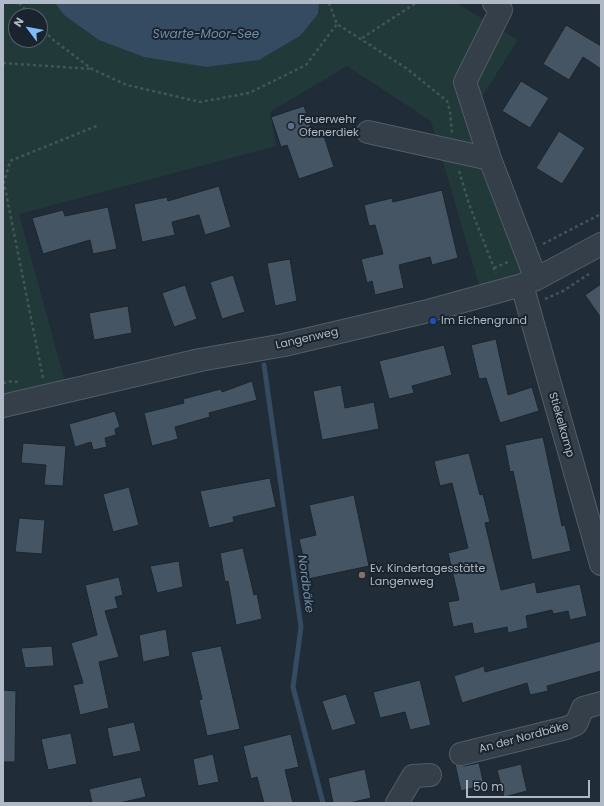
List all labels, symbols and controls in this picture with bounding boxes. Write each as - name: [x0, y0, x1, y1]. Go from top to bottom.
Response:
- north arrow: [8, 8, 48, 48]
- text: N: [10, 14, 28, 30]
- water label: Swarte-Moor-See: [153, 28, 259, 42]
- place label: Feuerwehr Ofenerdiek: [299, 113, 359, 139]
- marker: Feuerwehr Ofenerdiek: [286, 121, 296, 131]
- place label: Im Eichengrund: [441, 314, 527, 328]
- marker: Im Eichengrund: [428, 316, 438, 326]
- street label: Langenweg: [274, 325, 340, 353]
- street label: Stiekelkamp: [545, 391, 577, 459]
- water label: Nordbäke: [294, 554, 316, 614]
- place label: Ev. Kindertagesstätte Langenweg: [370, 562, 485, 588]
- marker: Ev. Kindertagesstätte Langenweg: [357, 570, 367, 580]
- street label: An der Nordbäke: [478, 720, 570, 756]
- scale bar: [468, 772, 592, 798]
- text: 50 m: [473, 778, 504, 795]

